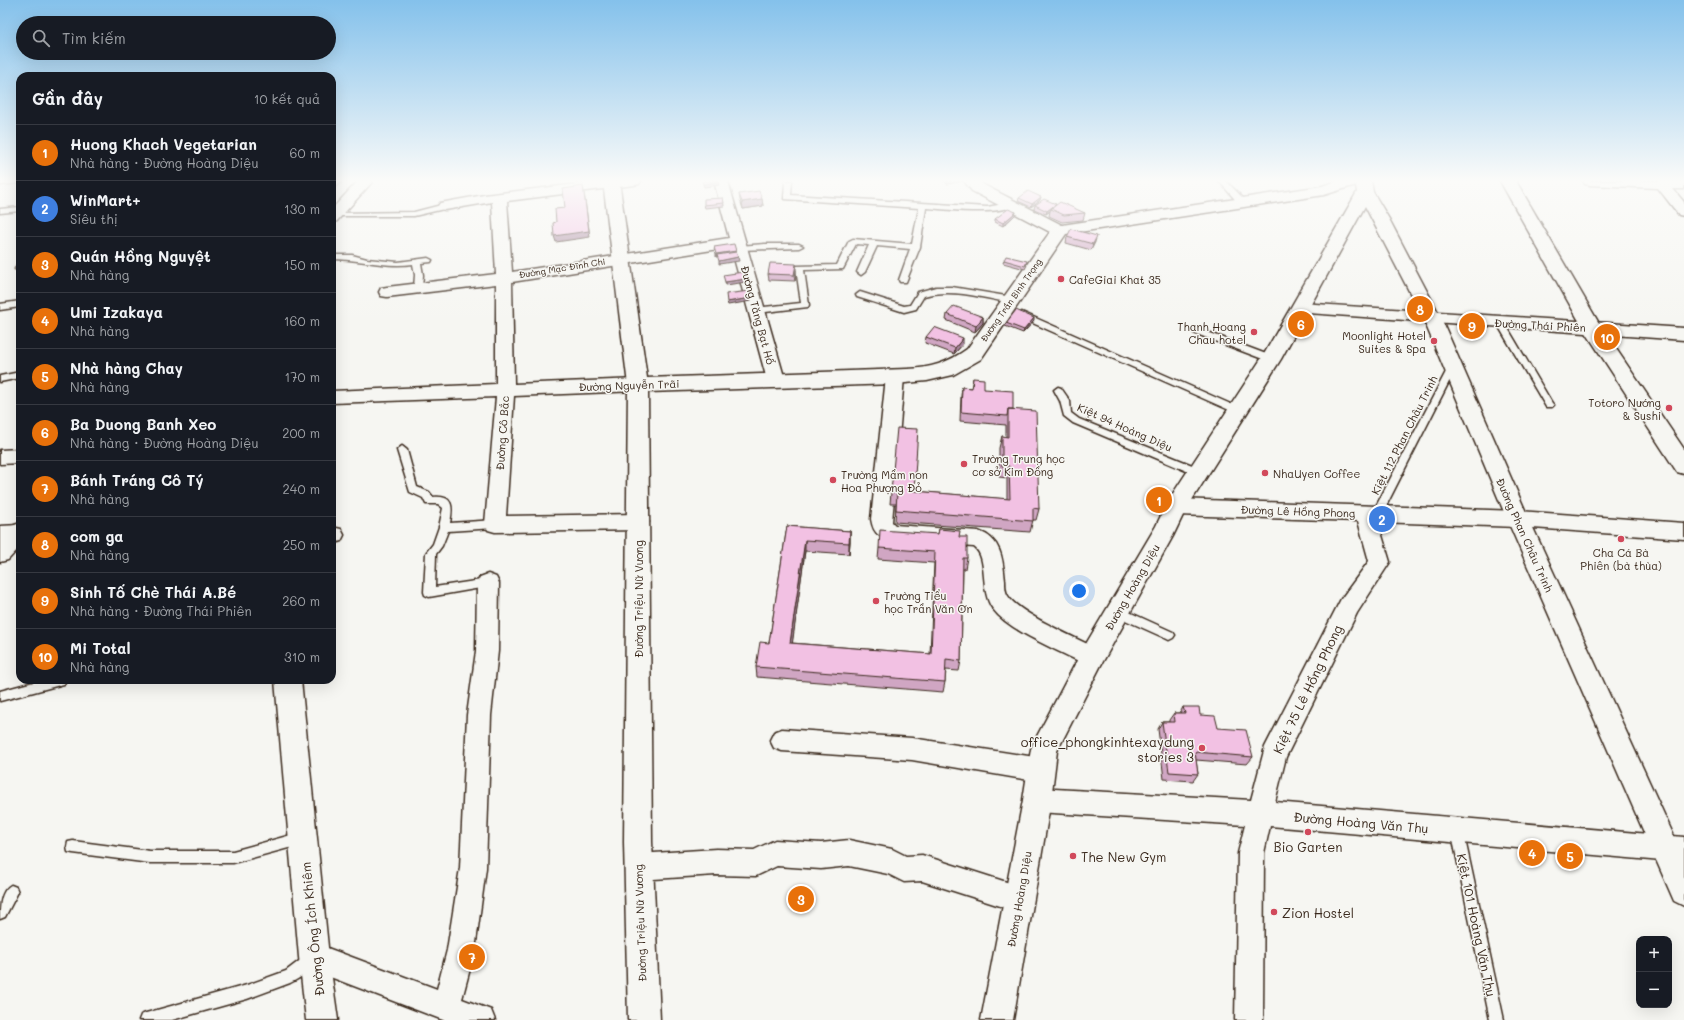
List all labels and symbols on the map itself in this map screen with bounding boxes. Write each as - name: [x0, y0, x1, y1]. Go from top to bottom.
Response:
- street label: Đường Mạc Đĩnh Chi: [518, 256, 606, 281]
- street label: Đường Trần Bình Trọng: [978, 256, 1045, 344]
- street label: Đường Tăng Bạt Hổ: [738, 264, 779, 367]
- place label: CafeGiai Khat 35: [1069, 272, 1161, 287]
- marker: CafeGiai Khat 35: [1056, 274, 1066, 284]
- pin: 8: [1407, 294, 1433, 324]
- pin: 6: [1288, 309, 1314, 339]
- pin: 9: [1459, 311, 1485, 341]
- street label: Đường Thái Phiên: [1494, 315, 1586, 335]
- place label: Thanh Hoang Chau hotel: [1177, 319, 1246, 347]
- pin: 10: [1594, 322, 1620, 352]
- marker: Thanh Hoang Chau hotel: [1249, 327, 1259, 337]
- place label: Moonlight Hotel Suites & Spa: [1342, 328, 1426, 356]
- marker: Moonlight Hotel Suites & Spa: [1429, 336, 1439, 346]
- street label: Kiệt 112 Phan Châu Trinh: [1367, 373, 1441, 497]
- street label: Đường Nguyễn Trãi: [578, 376, 680, 394]
- street label: Đường Cô Bắc: [492, 395, 512, 471]
- place label: Totoro Nướng & Sushi: [1588, 395, 1661, 423]
- street label: Kiệt 94 Hoàng Diệu: [1075, 399, 1175, 455]
- marker: Totoro Nướng & Sushi: [1664, 403, 1674, 413]
- place label: Trường Trung học cơ sở Kim Đồng: [972, 451, 1065, 479]
- marker: Trường Trung học cơ sở Kim Đồng: [959, 459, 969, 469]
- place label: NhaUyen Coffee: [1273, 466, 1360, 481]
- place label: Trường Mầm non Hoa Phượng Đỏ: [841, 467, 928, 495]
- marker: NhaUyen Coffee: [1260, 468, 1270, 478]
- marker: Trường Mầm non Hoa Phượng Đỏ: [828, 475, 838, 485]
- street label: Đường Phan Châu Trinh: [1493, 475, 1557, 595]
- pin: 1: [1146, 485, 1172, 515]
- street label: Đường Lê Hồng Phong: [1240, 502, 1356, 520]
- pin: 2: [1369, 504, 1395, 534]
- marker: Cha Cá Bà Phiên (bà thùa): [1616, 534, 1626, 544]
- street label: Đường Triệu Nữ Vương: [631, 540, 646, 658]
- street label: Đường Hoàng Diệu: [1101, 541, 1163, 633]
- place label: Cha Cá Bà Phiên (bà thùa): [1580, 545, 1662, 573]
- your location: [1069, 581, 1089, 601]
- place label: Trường Tiểu học Trần Văn Ơn: [884, 588, 973, 616]
- marker: Trường Tiểu học Trần Văn Ơn: [871, 596, 881, 606]
- street label: Kiệt 75 Lê Hồng Phong: [1268, 622, 1346, 756]
- place label: office_phongkinhtexaydung stories 3: [1021, 733, 1194, 765]
- marker: office_phongkinhtexaydung stories 3: [1197, 743, 1207, 753]
- street label: Đường Hoàng Văn Thụ: [1293, 808, 1429, 836]
- marker: Bio Garten: [1303, 827, 1313, 837]
- place label: Bio Garten: [1273, 838, 1343, 855]
- pin: 4: [1519, 838, 1545, 868]
- pin: 5: [1557, 841, 1583, 871]
- place label: The New Gym: [1081, 848, 1166, 865]
- street label: Đường Hoàng Diệu: [1003, 850, 1035, 948]
- marker: The New Gym: [1068, 851, 1078, 861]
- street label: Kiệt 101 Hoàng Văn Thụ: [1454, 852, 1500, 998]
- street label: Đường Ông Ích Khiêm: [297, 861, 327, 997]
- street label: Đường Triệu Nữ Vương: [630, 864, 650, 982]
- pin: 3: [788, 884, 814, 914]
- place label: Zion Hostel: [1282, 904, 1354, 921]
- marker: Zion Hostel: [1269, 907, 1279, 917]
- pin: 7: [459, 942, 485, 972]

